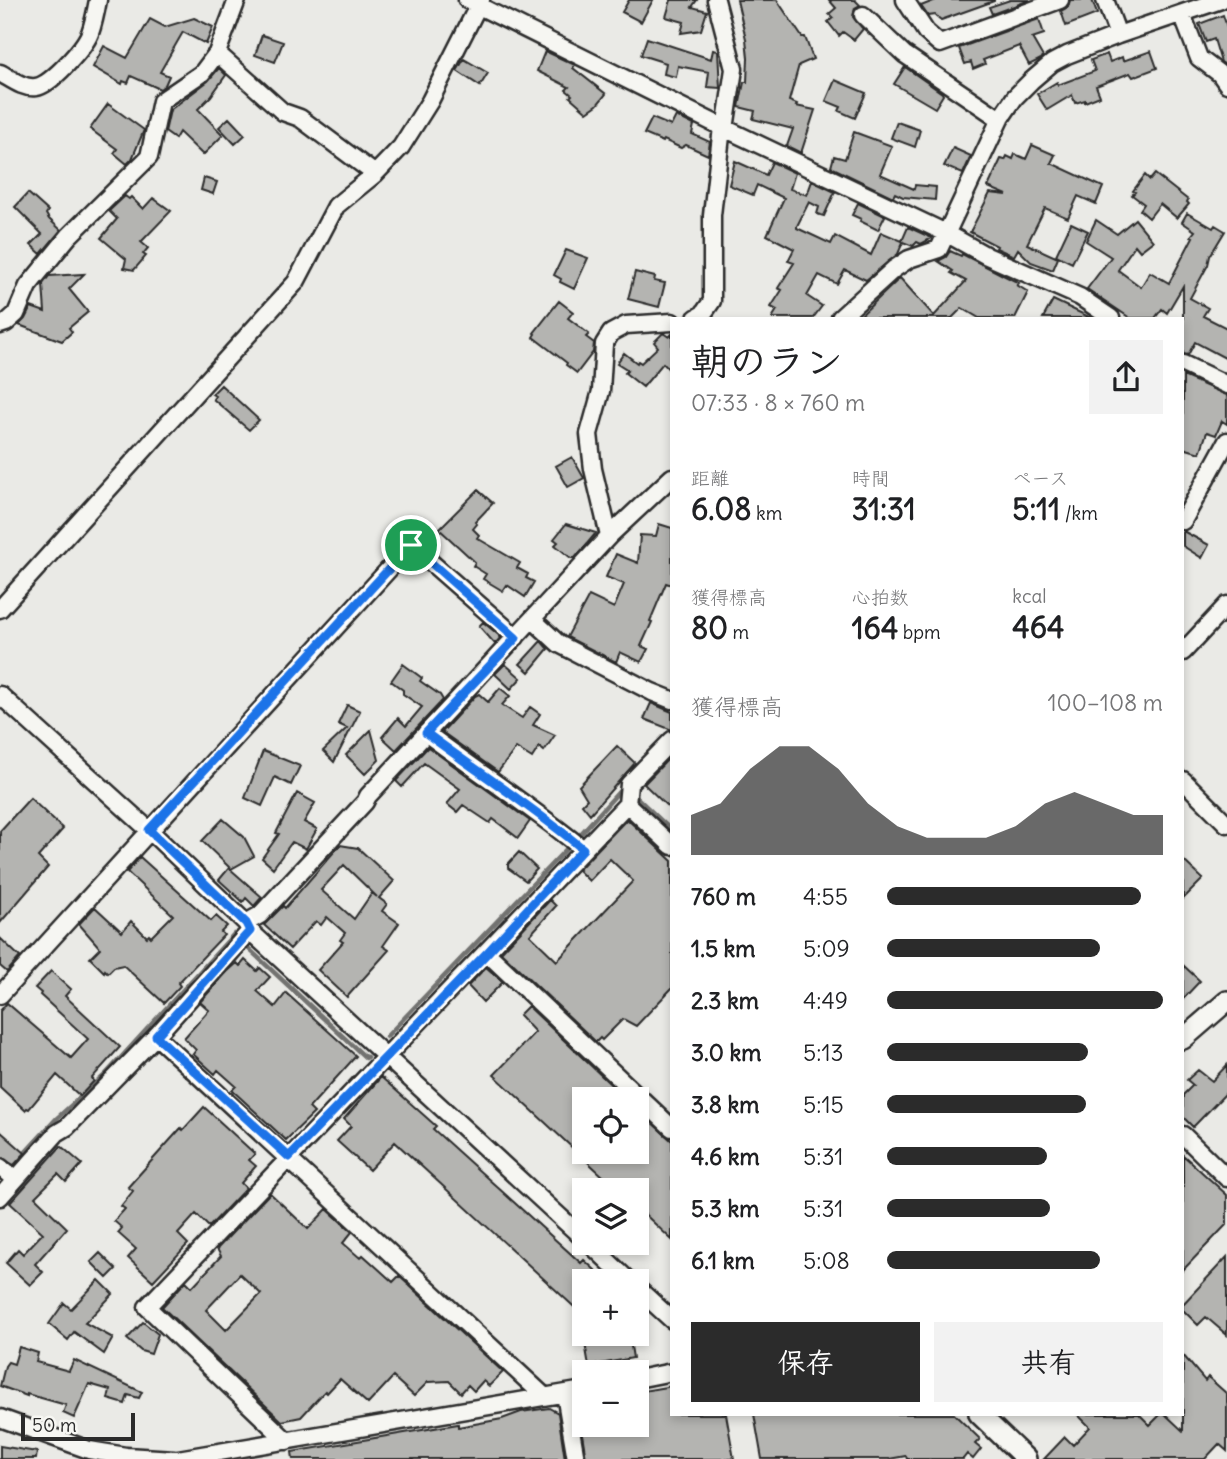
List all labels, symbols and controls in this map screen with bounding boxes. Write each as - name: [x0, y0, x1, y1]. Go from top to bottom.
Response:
- text: 朝のラン: [691, 338, 843, 385]
- button: share: [1089, 340, 1163, 414]
- text: 07:33 · 8 × 760 m: [691, 388, 865, 417]
- text: 距離: [691, 466, 729, 490]
- text: 時間: [852, 466, 890, 490]
- text: ペース: [1012, 466, 1068, 490]
- text: 6.08: [691, 490, 752, 528]
- text: 31:31: [852, 490, 916, 528]
- text: 5:11: [1012, 490, 1060, 528]
- text: km: [752, 501, 782, 525]
- text: /km: [1060, 501, 1098, 525]
- pin: [381, 515, 441, 575]
- icon: arrive: [392, 526, 430, 564]
- text: kcal: [1012, 584, 1047, 608]
- text: 獲得標高: [691, 585, 767, 609]
- text: 心拍数: [852, 585, 909, 609]
- text: 464: [1012, 608, 1064, 646]
- text: 80: [691, 609, 728, 647]
- text: 164: [852, 609, 898, 647]
- text: m: [728, 620, 749, 644]
- text: bpm: [898, 620, 941, 644]
- text: 100–108 m: [1047, 688, 1163, 717]
- text: 獲得標高: [691, 692, 783, 721]
- text: 760 m: [691, 882, 756, 911]
- text: 4:55: [803, 882, 848, 911]
- text: 1.5 km: [691, 934, 756, 963]
- text: 5:09: [803, 934, 850, 963]
- text: 2.3 km: [691, 986, 759, 1015]
- text: 4:49: [803, 986, 848, 1015]
- text: 3.0 km: [691, 1038, 761, 1067]
- text: 5:13: [803, 1038, 844, 1067]
- map controls: [572, 1087, 649, 1437]
- button: locate: [572, 1087, 649, 1164]
- text: 3.8 km: [691, 1090, 759, 1119]
- text: 5:15: [803, 1090, 844, 1119]
- text: 4.6 km: [691, 1142, 760, 1171]
- text: 5:31: [803, 1142, 843, 1171]
- button: layers: [572, 1178, 649, 1255]
- text: 5.3 km: [691, 1194, 759, 1223]
- text: 5:31: [803, 1194, 843, 1223]
- text: 6.1 km: [691, 1246, 755, 1275]
- text: 5:08: [803, 1246, 850, 1275]
- button: +: [572, 1269, 649, 1346]
- button: 保存: [691, 1322, 920, 1402]
- button: 共有: [934, 1322, 1163, 1402]
- button: −: [572, 1360, 649, 1437]
- scale bar: [21, 1410, 135, 1442]
- text: 50 m: [32, 1413, 77, 1437]

